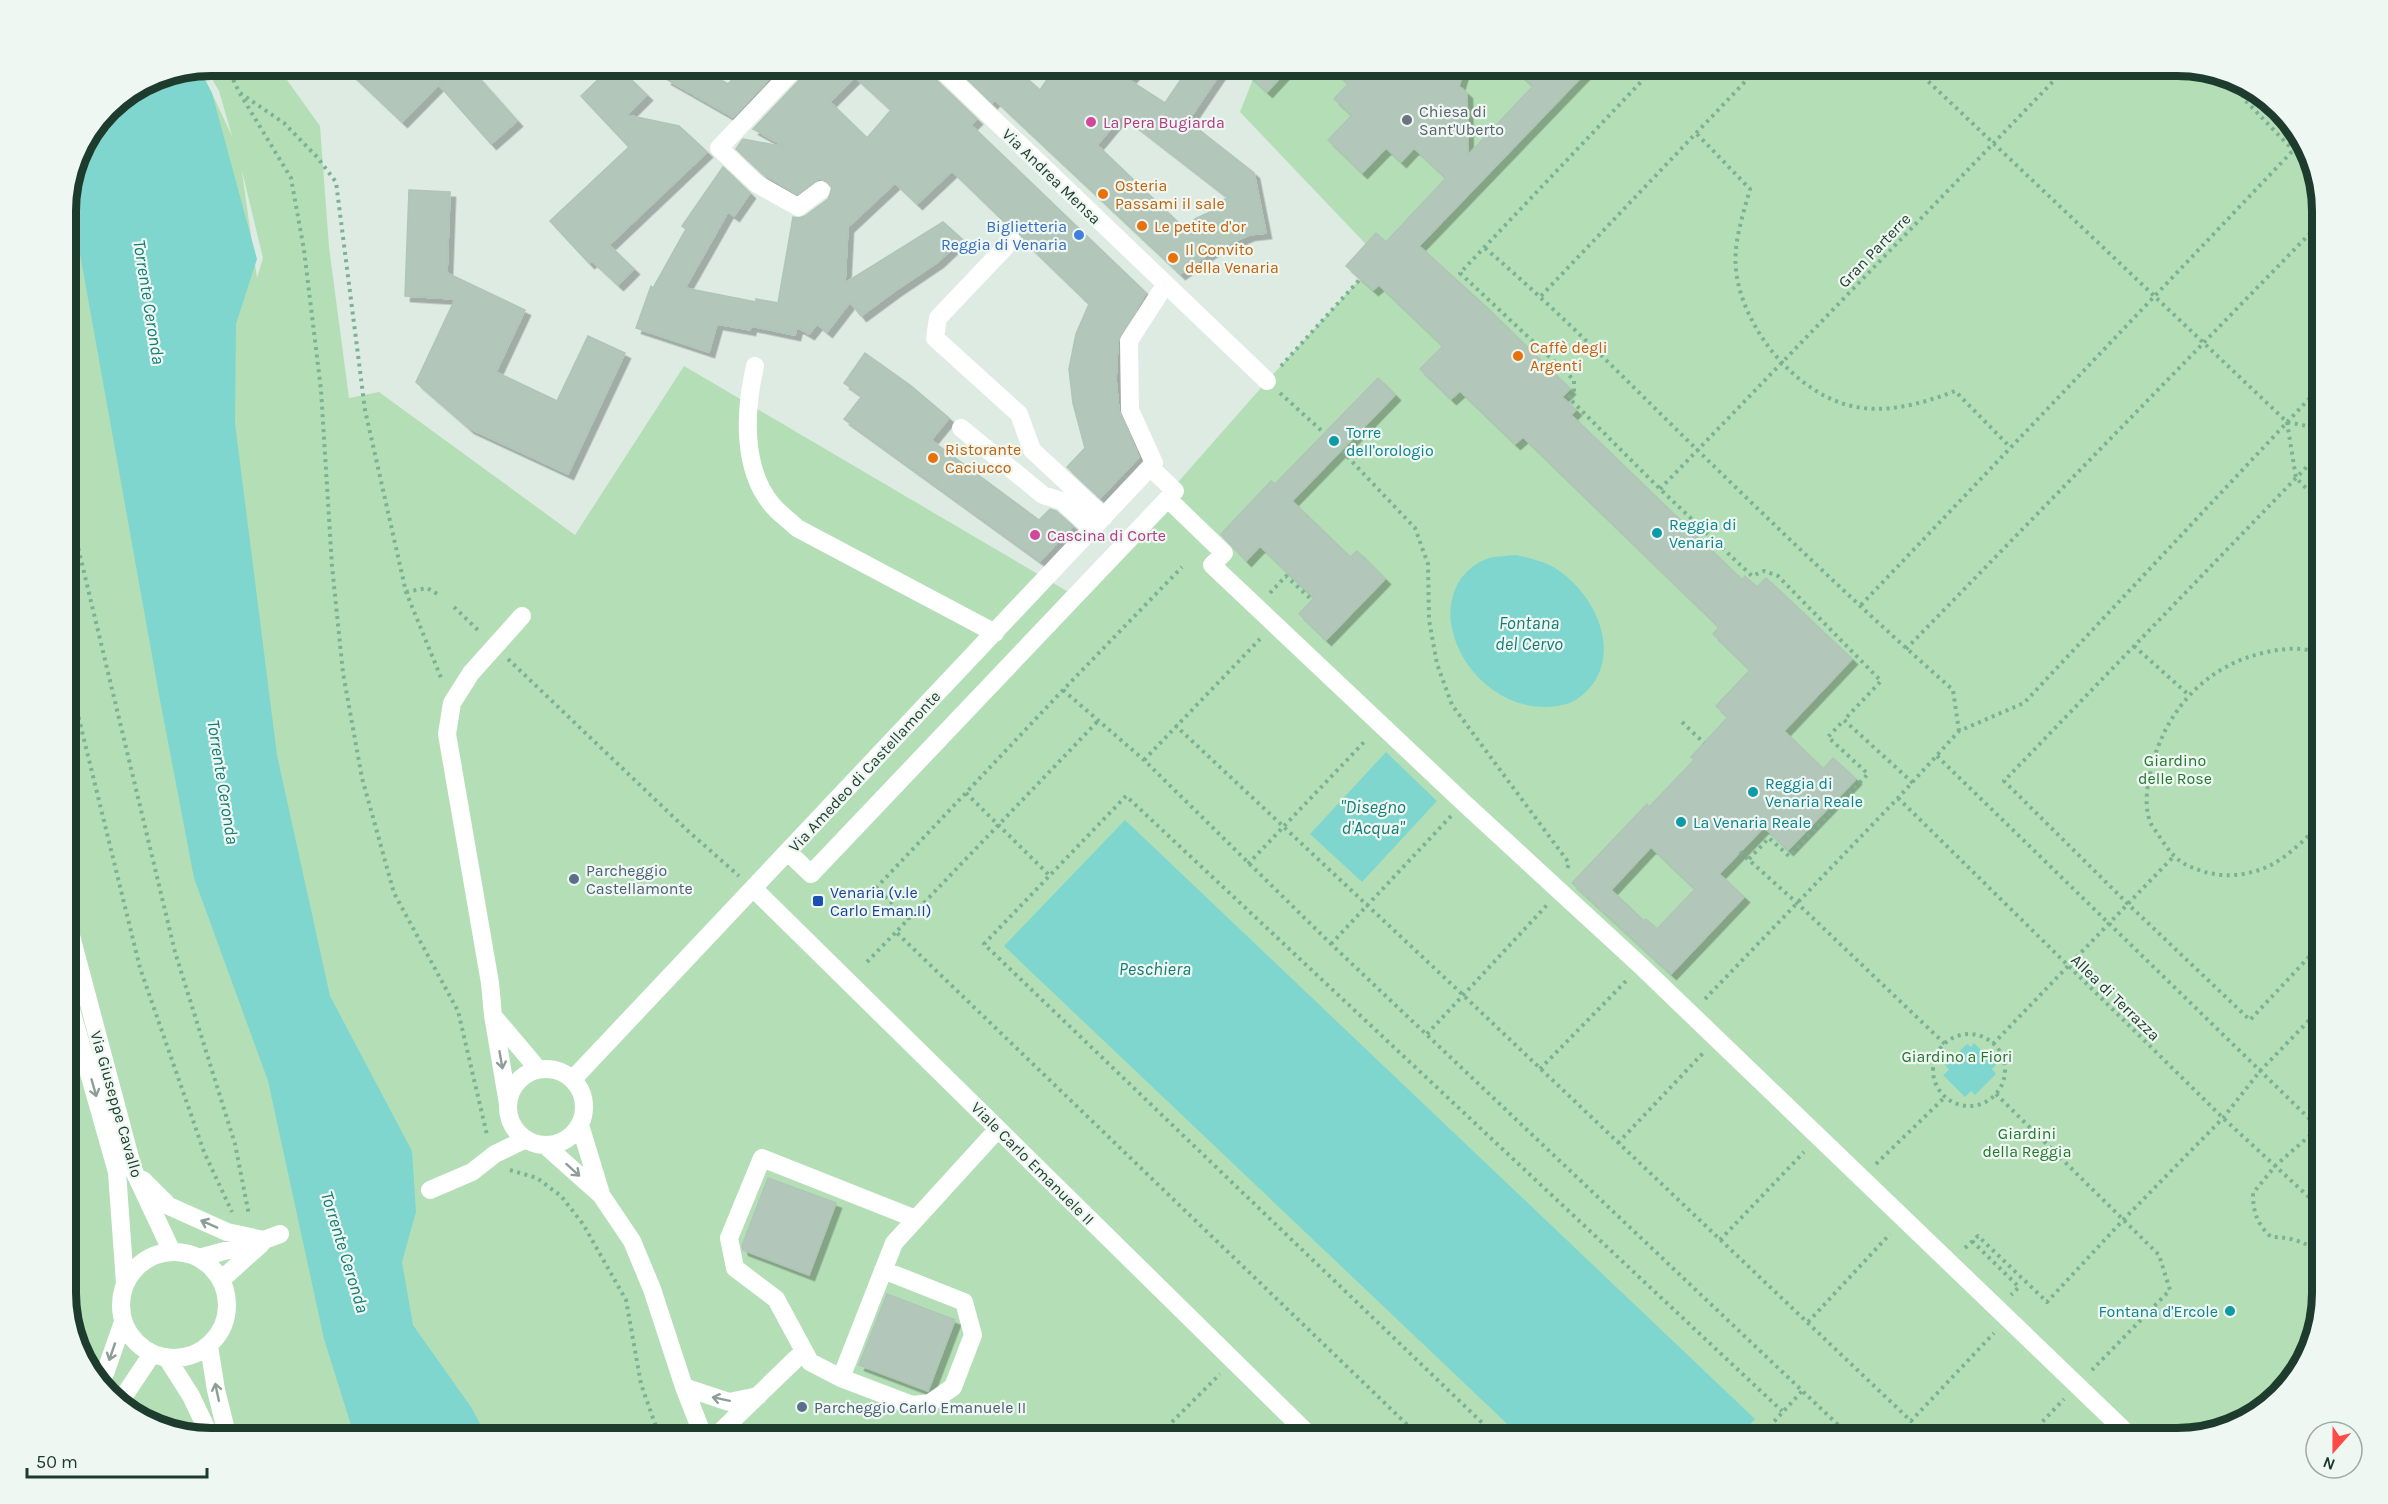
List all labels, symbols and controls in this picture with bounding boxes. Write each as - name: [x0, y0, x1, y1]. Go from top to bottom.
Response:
- place label: Chiesa di Sant'Uberto: [1419, 102, 1504, 139]
- place label: La Pera Bugiarda: [1103, 113, 1225, 132]
- marker: Chiesa di Sant'Uberto: [1400, 113, 1414, 127]
- marker: La Pera Bugiarda: [1084, 115, 1098, 129]
- street label: Via Andrea Mensa: [998, 124, 1105, 228]
- place label: Osteria Passami il sale: [1115, 176, 1225, 213]
- marker: Osteria Passami il sale: [1096, 187, 1110, 201]
- street label: Gran Parterre: [1834, 209, 1914, 291]
- place label: Biglietteria Reggia di Venaria: [941, 217, 1067, 254]
- place label: Le petite d'or: [1154, 217, 1246, 236]
- marker: Le petite d'or: [1135, 219, 1149, 233]
- marker: Biglietteria Reggia di Venaria: [1072, 228, 1086, 242]
- water label: Torrente Ceronda: [128, 238, 170, 366]
- place label: Il Convito della Venaria: [1185, 240, 1279, 277]
- marker: Il Convito della Venaria: [1166, 251, 1180, 265]
- place label: Caffè degli Argenti: [1530, 338, 1608, 375]
- marker: Caffè degli Argenti: [1511, 349, 1525, 363]
- place label: Torre dell'orologio: [1346, 423, 1434, 460]
- marker: Torre dell'orologio: [1327, 434, 1341, 448]
- place label: Ristorante Caciucco: [945, 440, 1021, 477]
- marker: Ristorante Caciucco: [926, 451, 940, 465]
- place label: Reggia di Venaria: [1669, 515, 1737, 552]
- place label: Cascina di Corte: [1047, 526, 1166, 545]
- marker: Reggia di Venaria: [1650, 526, 1664, 540]
- marker: Cascina di Corte: [1028, 528, 1042, 542]
- water label: Fontana del Cervo: [1495, 612, 1563, 655]
- street label: Via Amedeo di Castellamonte: [785, 687, 944, 856]
- water label: Torrente Ceronda: [202, 718, 244, 846]
- park label: Giardino delle Rose: [2138, 751, 2212, 788]
- place label: Reggia di Venaria Reale: [1765, 774, 1863, 811]
- marker: Reggia di Venaria Reale: [1746, 785, 1760, 799]
- water label: "Disegno d'Acqua": [1340, 796, 1406, 839]
- place label: La Venaria Reale: [1693, 813, 1811, 832]
- marker: La Venaria Reale: [1674, 815, 1688, 829]
- place label: Parcheggio Castellamonte: [586, 861, 693, 898]
- marker: Parcheggio Castellamonte: [567, 872, 581, 886]
- place label: Venaria (v.le Carlo Eman.II): [830, 883, 931, 920]
- marker: Venaria (v.le Carlo Eman.II): [811, 894, 825, 908]
- street label: Allea di Terrazza: [2067, 950, 2164, 1045]
- water label: Peschiera: [1119, 958, 1191, 980]
- street label: Via Giuseppe Cavallo: [86, 1029, 147, 1180]
- park label: Giardino a Fiori: [1901, 1047, 2013, 1066]
- one-way arrow: [495, 1049, 506, 1069]
- one-way arrow: [88, 1079, 100, 1098]
- street label: Viale Carlo Emanuele II: [967, 1098, 1098, 1229]
- park label: Giardini della Reggia: [1983, 1124, 2071, 1161]
- one-way arrow: [565, 1163, 580, 1177]
- water label: Torrente Ceronda: [316, 1188, 374, 1316]
- one-way arrow: [200, 1218, 218, 1229]
- place label: Fontana d'Ercole: [2098, 1302, 2218, 1321]
- marker: Fontana d'Ercole: [2223, 1304, 2237, 1318]
- one-way arrow: [106, 1342, 117, 1361]
- one-way arrow: [210, 1383, 222, 1402]
- one-way arrow: [712, 1393, 731, 1405]
- place label: Parcheggio Carlo Emanuele II: [814, 1398, 1026, 1417]
- marker: Parcheggio Carlo Emanuele II: [795, 1400, 809, 1414]
- north arrow: [2304, 1420, 2364, 1480]
- scale bar: [27, 1441, 207, 1479]
- text: 50 m: [36, 1451, 78, 1473]
- text: N: [2320, 1453, 2338, 1474]

